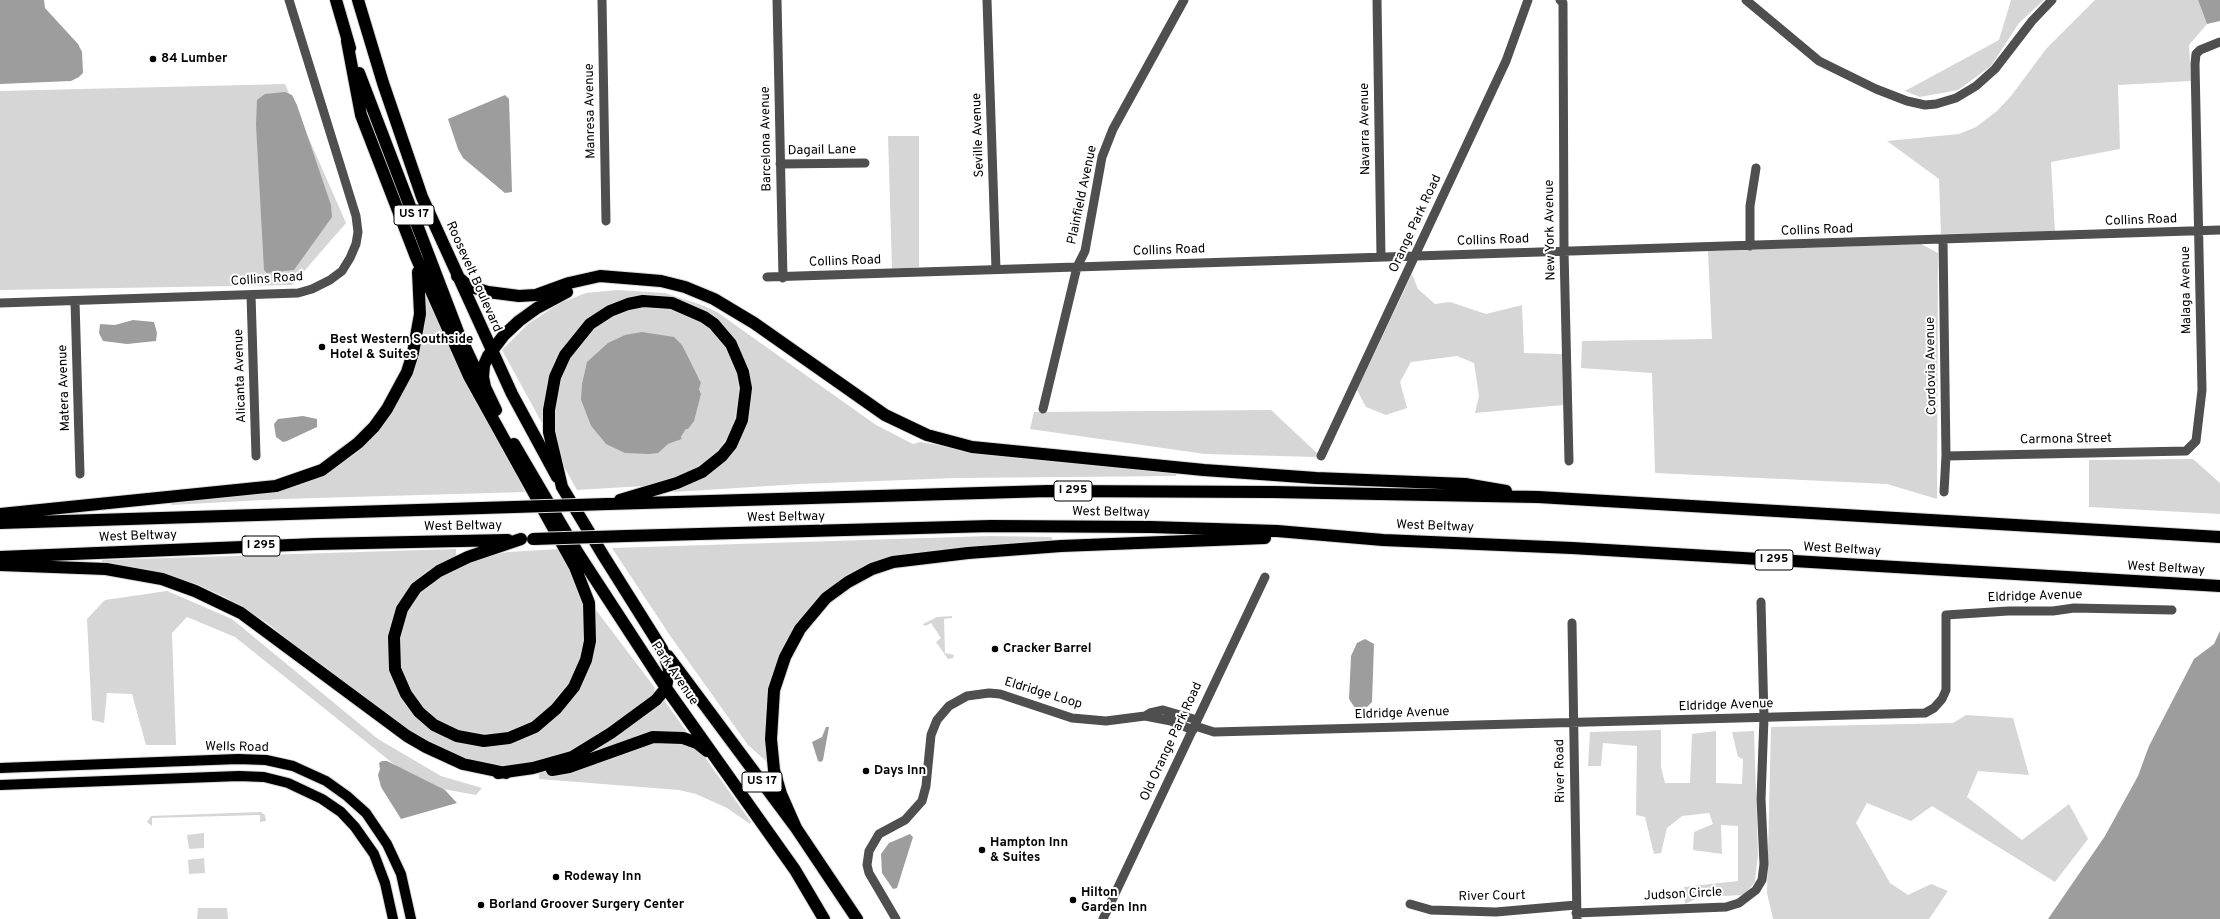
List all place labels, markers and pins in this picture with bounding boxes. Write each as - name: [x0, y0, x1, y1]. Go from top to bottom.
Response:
- place label: 84 Lumber: [161, 51, 228, 67]
- marker: 84 Lumber: [148, 54, 158, 64]
- place label: Best Western Southside Hotel & Suites: [330, 332, 473, 363]
- marker: Best Western Southside Hotel & Suites: [317, 342, 327, 352]
- place label: Cracker Barrel: [1003, 641, 1092, 657]
- marker: Cracker Barrel: [990, 644, 1000, 654]
- place label: Days Inn: [874, 763, 926, 779]
- marker: Days Inn: [861, 766, 871, 776]
- place label: Hampton Inn & Suites: [990, 835, 1068, 866]
- marker: Hampton Inn & Suites: [977, 845, 987, 855]
- place label: Rodeway Inn: [564, 869, 641, 885]
- marker: Rodeway Inn: [551, 872, 561, 882]
- place label: Hilton Garden Inn: [1081, 885, 1147, 916]
- marker: Hilton Garden Inn: [1068, 895, 1078, 905]
- place label: Borland Groover Surgery Center: [489, 897, 684, 913]
- marker: Borland Groover Surgery Center: [476, 900, 486, 910]

